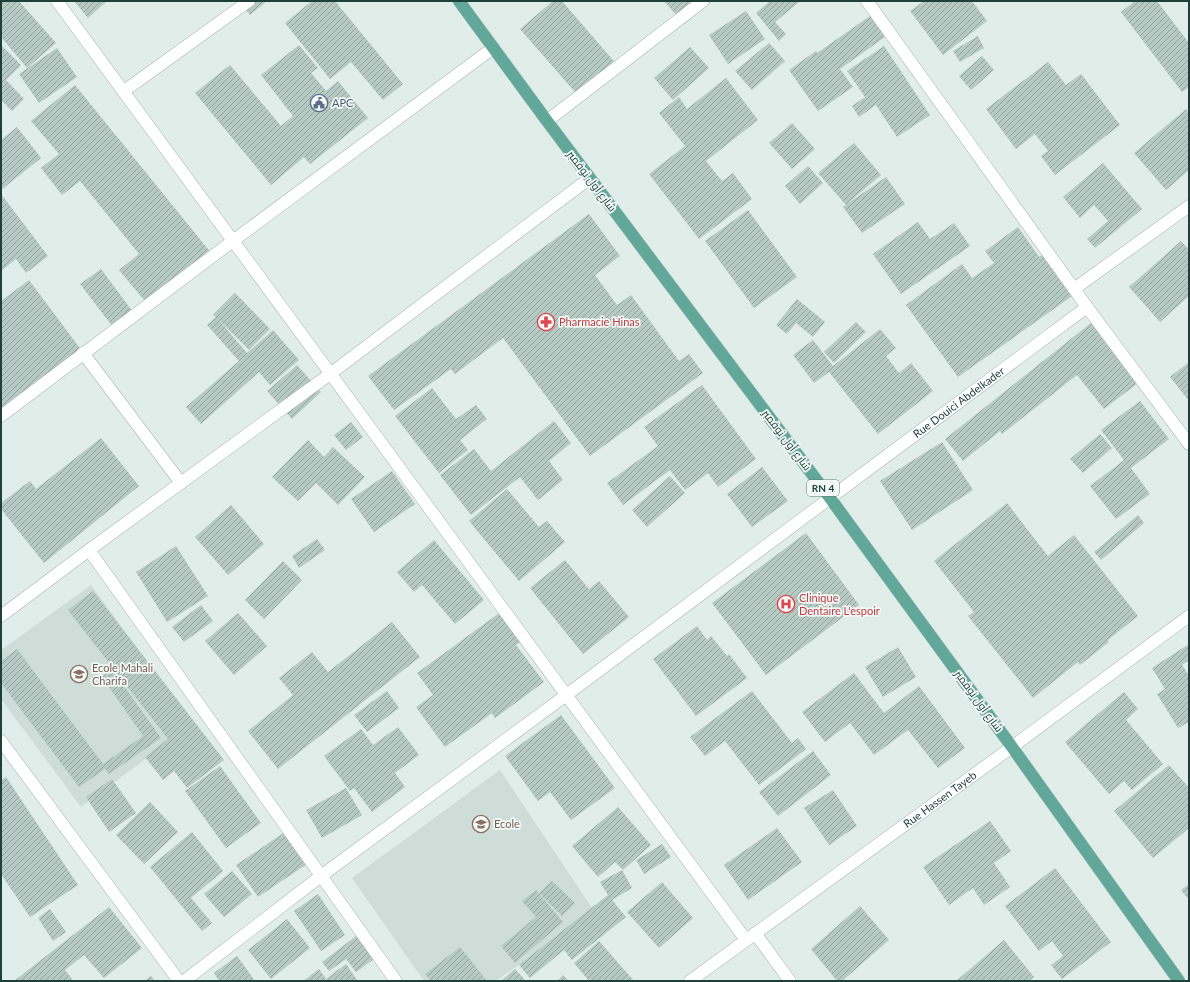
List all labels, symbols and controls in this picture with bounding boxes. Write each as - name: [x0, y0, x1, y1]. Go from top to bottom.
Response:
- public building icon: APC: [309, 93, 329, 113]
- place label: APC: [332, 96, 354, 109]
- street label: شارع أول نوفمبر: [563, 147, 620, 215]
- pharmacy icon: Pharmacie Hinas: [536, 312, 556, 332]
- place label: Pharmacie Hinas: [559, 315, 640, 328]
- street label: Rue Douici Abdelkader: [910, 364, 1007, 440]
- street label: شارع أول نوفمبر: [758, 406, 815, 474]
- road number: RN 4: [807, 480, 839, 496]
- place label: Clinique Dentaire L'espoir: [799, 591, 880, 617]
- hospital icon: Clinique Dentaire L'espoir: [776, 594, 796, 614]
- place label: Ecole Mahali Charifa: [92, 661, 153, 687]
- school or university icon: Ecole Mahali Charifa: [69, 664, 89, 684]
- street label: شارع أول نوفمبر: [950, 666, 1006, 735]
- street label: Rue Hassen Tayeb: [901, 768, 979, 830]
- school or university icon: Ecole: [471, 814, 491, 834]
- place label: Ecole: [494, 817, 520, 830]

